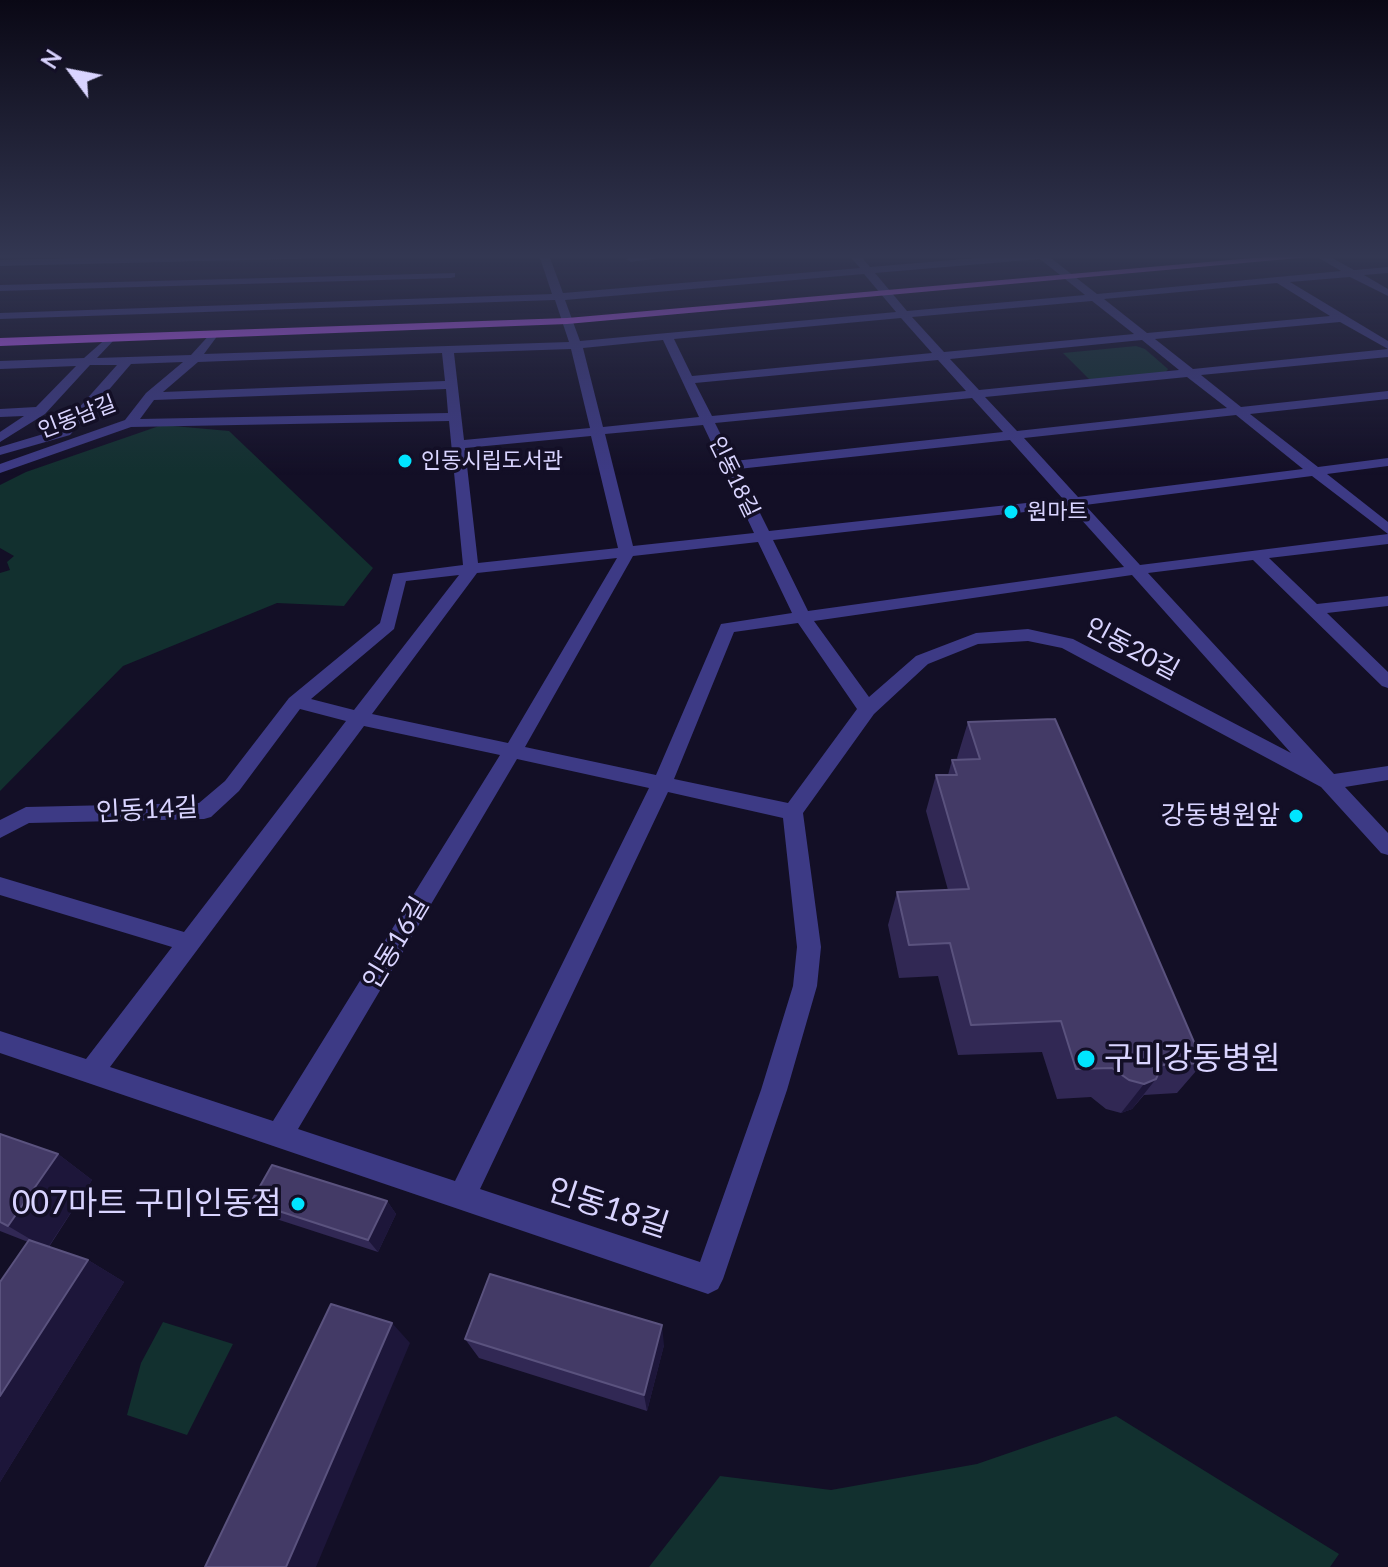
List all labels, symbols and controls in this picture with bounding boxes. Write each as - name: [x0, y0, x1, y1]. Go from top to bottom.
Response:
- north arrow: [32, 32, 112, 112]
- text: N: [35, 45, 67, 73]
- street label: 인동남길: [34, 390, 120, 444]
- street label: 인동18길: [703, 432, 765, 522]
- place label: 인동시립도서관: [421, 448, 563, 474]
- marker: 인동시립도서관: [396, 452, 414, 470]
- place label: 원마트: [1027, 499, 1088, 525]
- marker: 원마트: [1002, 503, 1020, 521]
- street label: 인동20길: [1080, 611, 1184, 687]
- street label: 인동14길: [95, 792, 199, 828]
- place label: 강동병원앞: [1160, 800, 1280, 832]
- marker: 강동병원앞: [1287, 807, 1305, 825]
- street label: 인동16길: [356, 891, 436, 995]
- place label: 구미강동병원: [1104, 1040, 1281, 1078]
- marker: 구미강동병원: [1075, 1048, 1097, 1070]
- street label: 인동18길: [542, 1170, 674, 1246]
- place label: 007마트 구미인동점: [12, 1185, 282, 1223]
- marker: 007마트 구미인동점: [289, 1195, 307, 1213]

